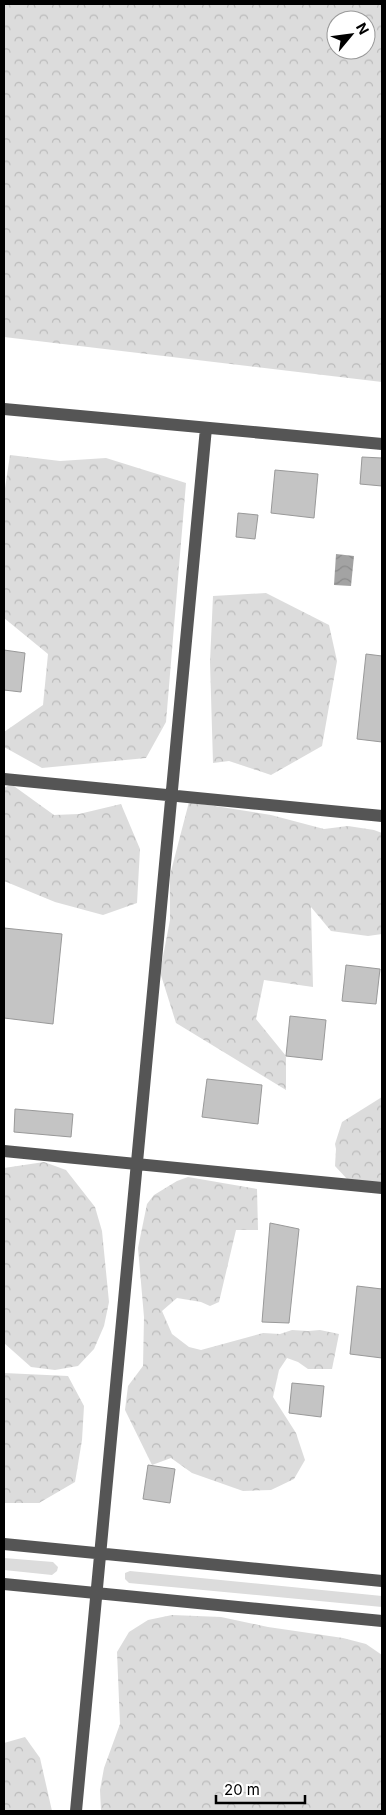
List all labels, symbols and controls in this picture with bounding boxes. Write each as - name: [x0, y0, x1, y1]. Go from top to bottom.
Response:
- north arrow: [326, 10, 376, 60]
- text: N: [353, 20, 373, 37]
- scale bar: [216, 1772, 305, 1804]
- text: 20 m: [224, 1780, 260, 1799]

